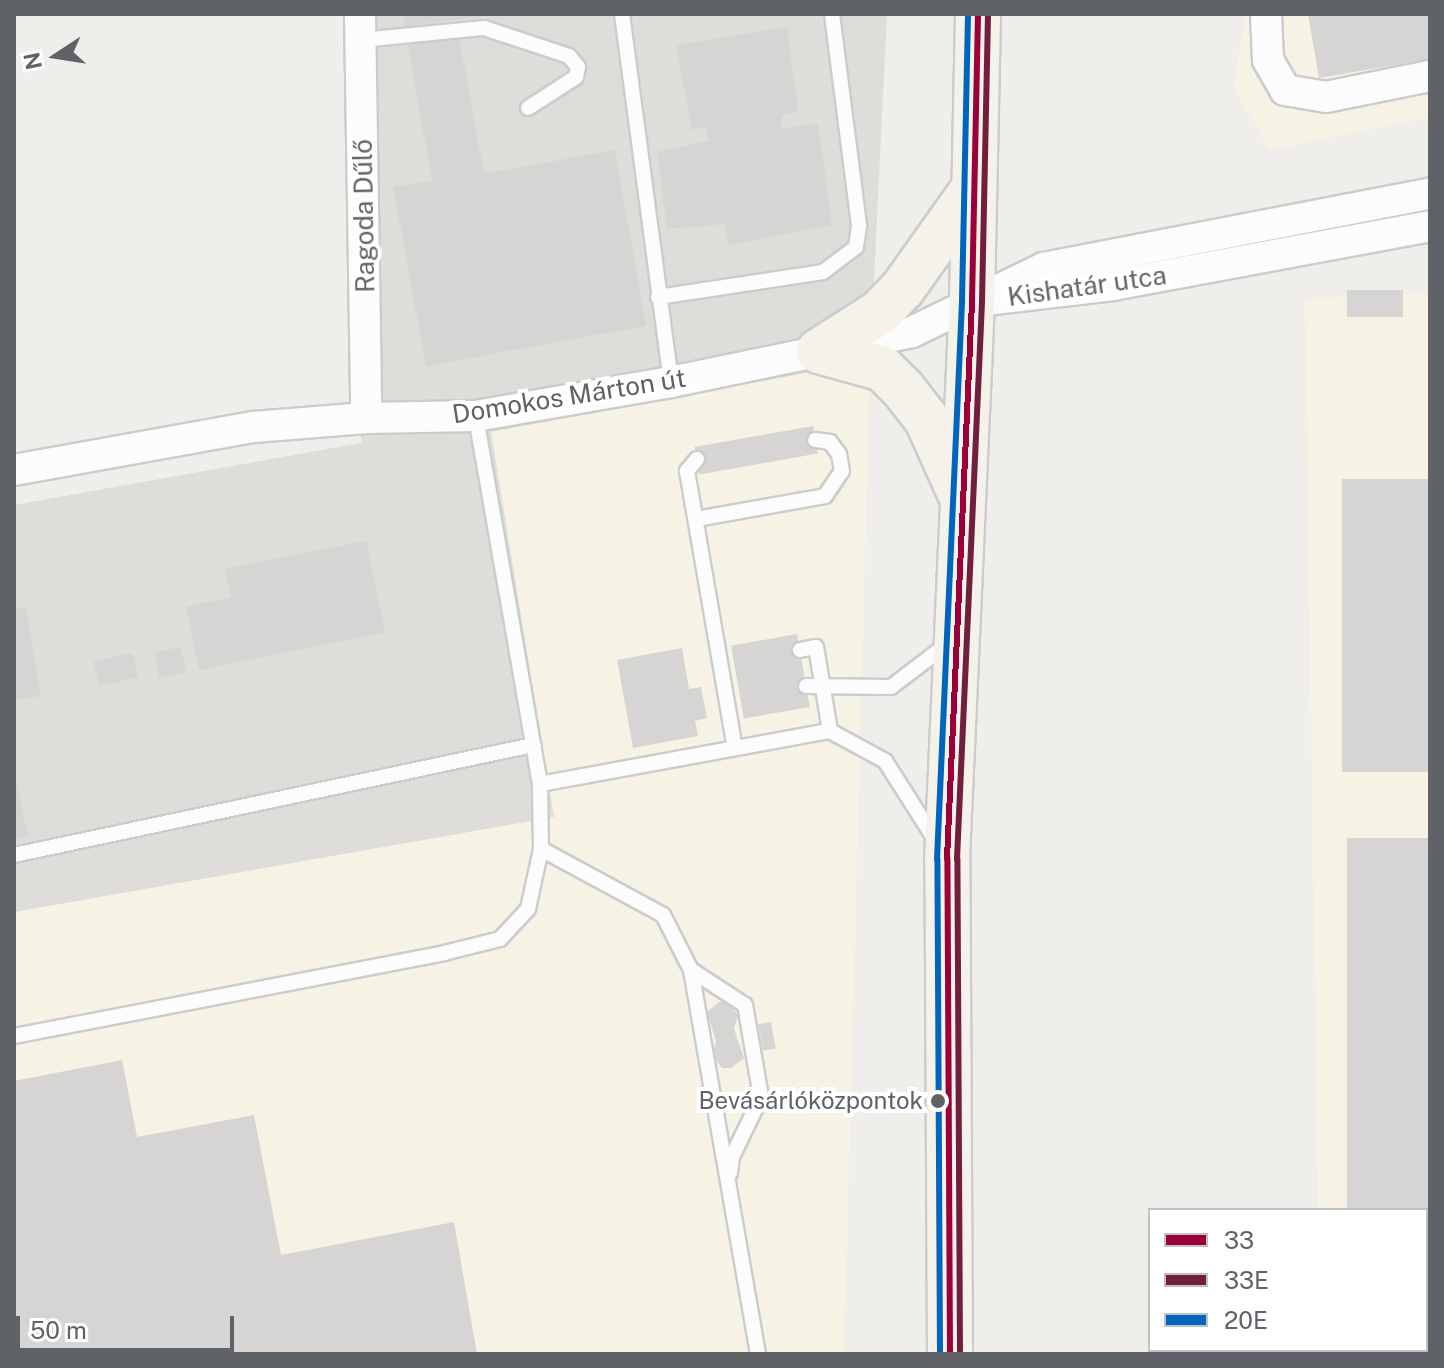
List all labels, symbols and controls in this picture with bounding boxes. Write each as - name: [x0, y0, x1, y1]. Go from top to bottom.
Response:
- north arrow: [16, 16, 96, 96]
- text: N: [18, 50, 47, 72]
- street label: Ragoda Dűlő: [347, 139, 381, 293]
- street label: Kishatár utca: [1006, 259, 1168, 313]
- street label: Domokos Márton út: [450, 362, 688, 430]
- place label: Bevásárlóközpontok: [698, 1087, 923, 1115]
- marker: Bevásárlóközpontok: [930, 1093, 946, 1109]
- legend: [1148, 1208, 1428, 1352]
- text: 33: [1224, 1226, 1254, 1254]
- text: 33E: [1224, 1266, 1269, 1294]
- scale bar: [20, 1300, 238, 1350]
- text: 20E: [1224, 1306, 1268, 1334]
- text: 50 m: [30, 1316, 87, 1344]

